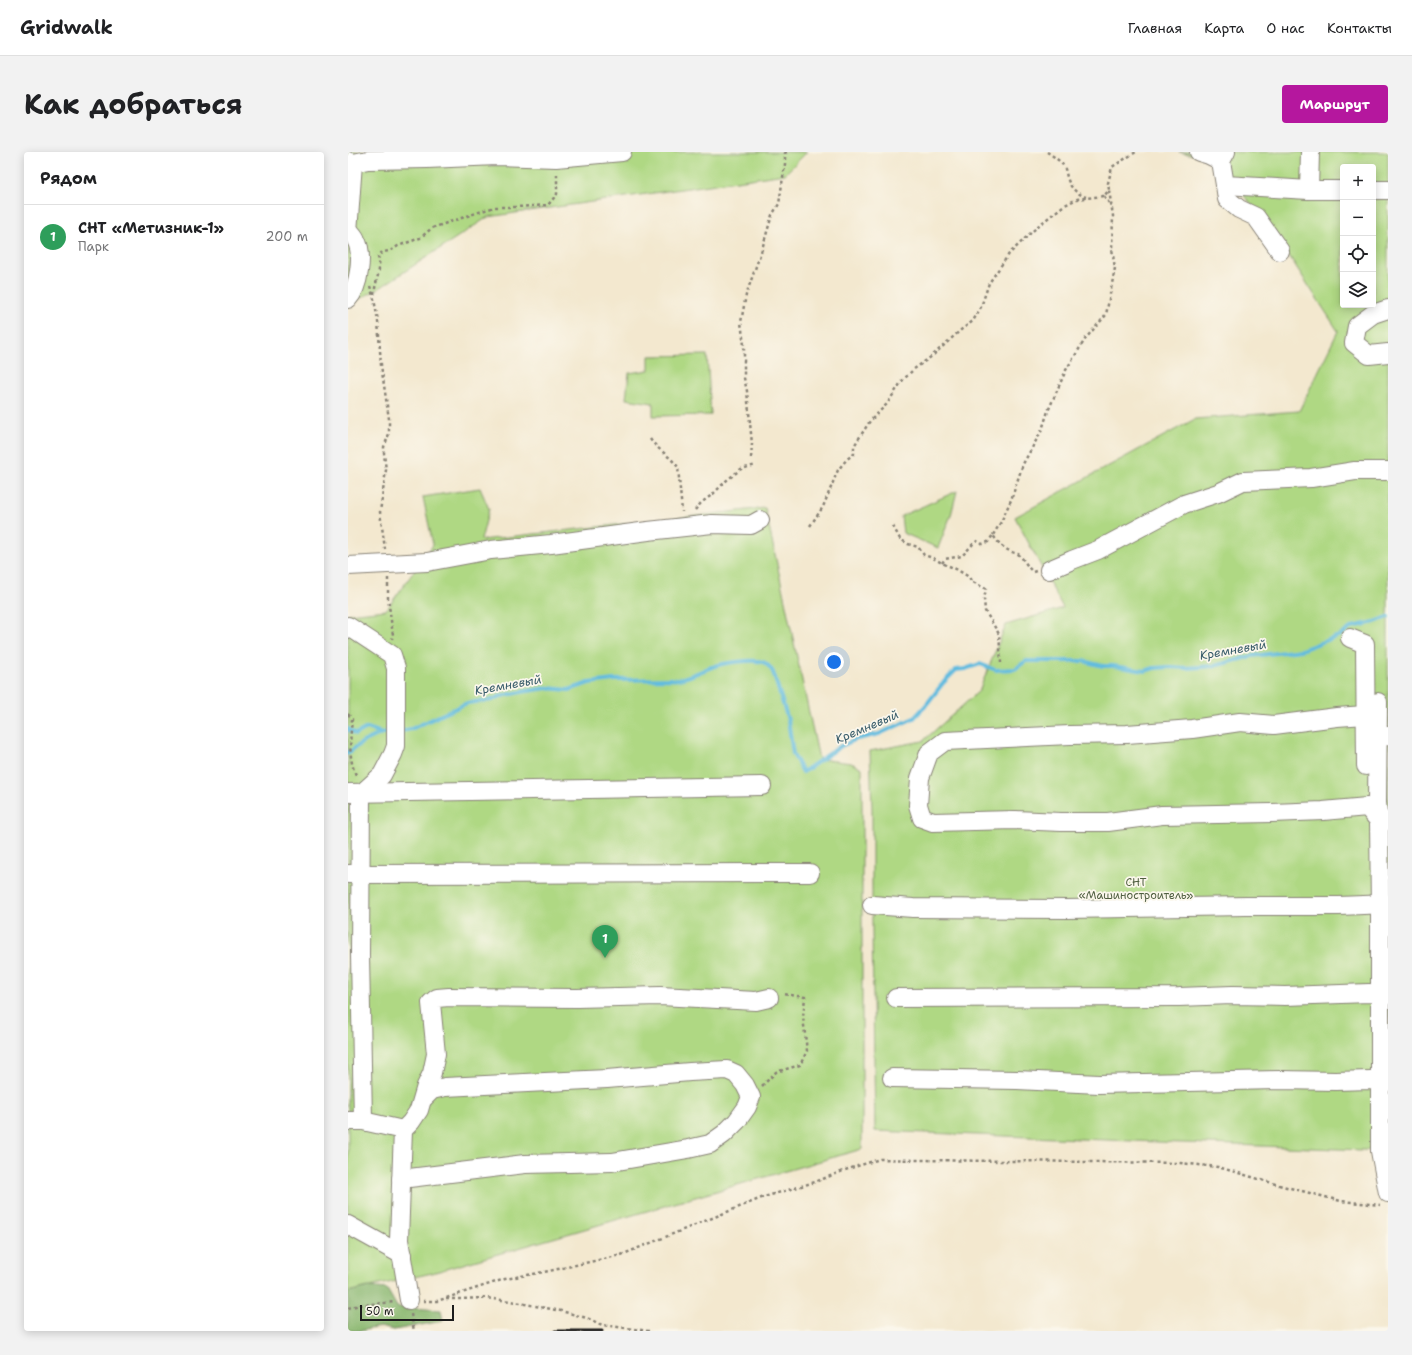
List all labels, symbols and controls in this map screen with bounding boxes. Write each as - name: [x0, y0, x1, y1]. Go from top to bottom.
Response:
- text: Gridwalk: [20, 15, 113, 40]
- text: Главная: [1128, 19, 1182, 37]
- text: Карта: [1204, 19, 1244, 37]
- text: О нас: [1266, 19, 1305, 37]
- text: Контакты: [1327, 19, 1392, 37]
- text: Как добраться: [24, 85, 243, 123]
- button: Маршрут: [1282, 85, 1388, 123]
- map controls: [1340, 164, 1376, 308]
- button: +: [1340, 164, 1376, 200]
- text: Рядом: [40, 167, 97, 189]
- button: −: [1340, 200, 1376, 236]
- text: СНТ «Метизник-1»: [78, 218, 224, 238]
- text: 1: [50, 228, 56, 245]
- text: 200 m: [266, 228, 308, 245]
- button: locate: [1340, 236, 1376, 272]
- text: Парк: [78, 238, 109, 255]
- button: layers: [1340, 272, 1376, 308]
- water label: Кремневый: [1198, 636, 1268, 664]
- your location: [824, 652, 844, 672]
- water label: Кремневый: [473, 671, 543, 699]
- water label: Кремневый: [833, 706, 901, 748]
- park label: СНТ «Машиностроитель»: [1079, 875, 1193, 903]
- pin: 1: [592, 925, 618, 958]
- scale bar: [360, 1303, 454, 1322]
- text: 50 m: [366, 1304, 394, 1319]

